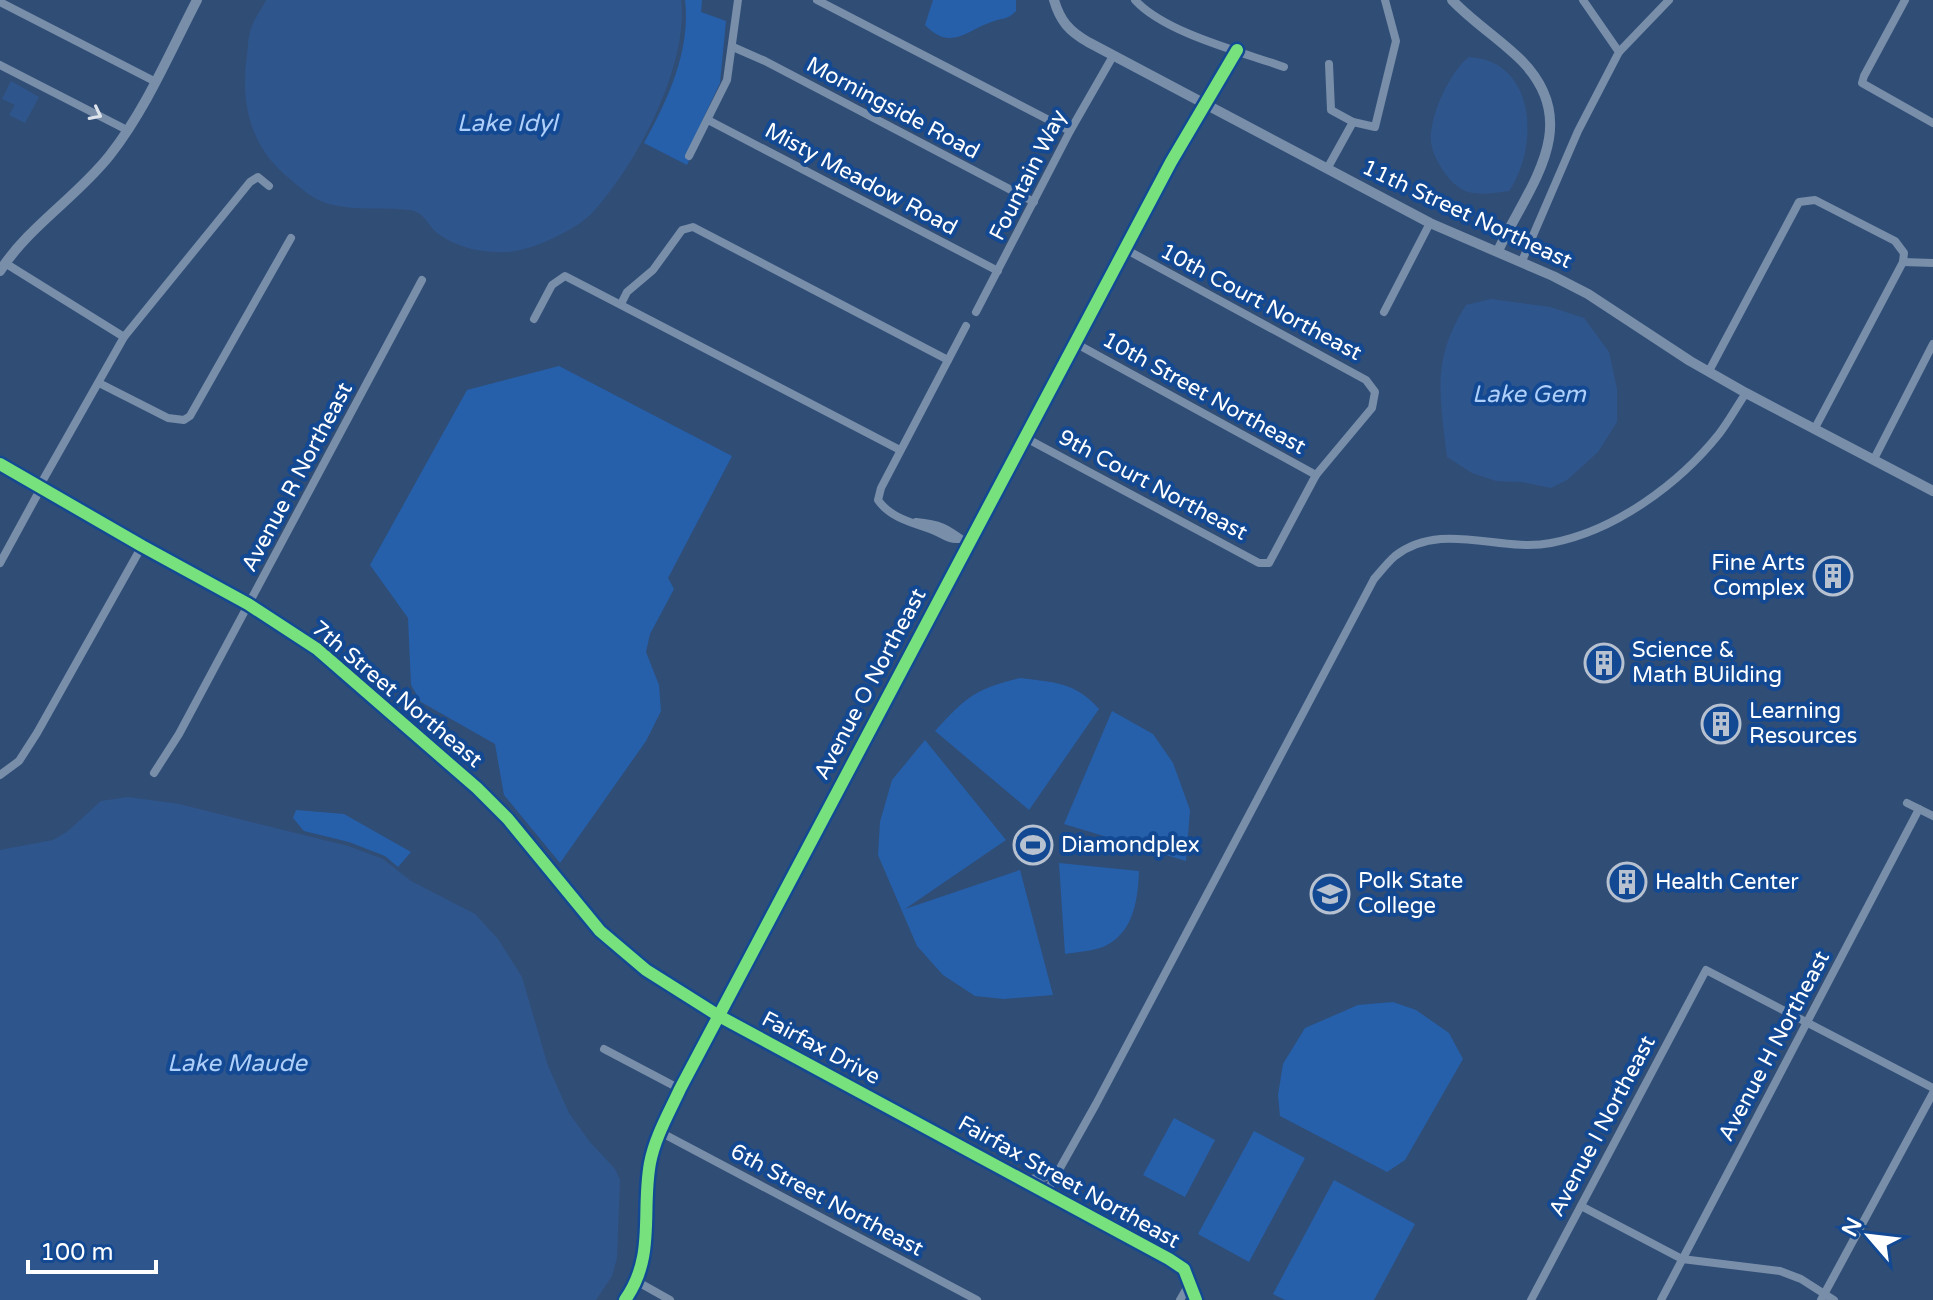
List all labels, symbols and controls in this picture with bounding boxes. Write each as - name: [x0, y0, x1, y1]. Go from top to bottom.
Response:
- street label: Morningside Road: [802, 51, 984, 165]
- one-way arrow: [88, 105, 103, 120]
- street label: Fountain Way: [984, 105, 1072, 245]
- water label: Lake Idyl: [457, 109, 560, 138]
- street label: Misty Meadow Road: [760, 117, 962, 241]
- street label: 11th Street Northeast: [1358, 154, 1576, 274]
- street label: 10th Court Northeast: [1156, 238, 1366, 366]
- street label: 10th Street Northeast: [1098, 326, 1310, 460]
- street label: Avenue R Northeast: [236, 378, 358, 576]
- water label: Lake Gem: [1472, 380, 1587, 409]
- street label: 9th Court Northeast: [1054, 424, 1252, 546]
- place label: Fine Arts Complex: [1711, 550, 1805, 601]
- building icon: Fine Arts Complex: [1812, 555, 1854, 597]
- street label: Avenue O Northeast: [809, 584, 931, 784]
- street label: 7th Street Northeast: [306, 615, 488, 773]
- place label: Science & Math BUilding: [1632, 637, 1782, 688]
- building icon: Science & Math BUilding: [1583, 642, 1625, 684]
- place label: Learning Resources: [1749, 698, 1857, 749]
- building icon: Learning Resources: [1700, 703, 1742, 745]
- sports icon: Diamondplex: [1012, 824, 1054, 866]
- place label: Diamondplex: [1061, 832, 1200, 858]
- building icon: Health Center: [1606, 861, 1648, 903]
- place label: Polk State College: [1358, 868, 1463, 919]
- place label: Health Center: [1655, 869, 1799, 895]
- school or university icon: Polk State College: [1309, 873, 1351, 915]
- street label: Avenue H Northeast: [1713, 947, 1835, 1145]
- street label: Fairfax Drive: [757, 1006, 885, 1090]
- street label: Avenue I Northeast: [1543, 1031, 1661, 1221]
- water label: Lake Maude: [167, 1049, 308, 1078]
- street label: Fairfax Street Northeast: [954, 1110, 1184, 1254]
- street label: 6th Street Northeast: [726, 1138, 928, 1262]
- north arrow: [1829, 1196, 1909, 1276]
- text: N: [1837, 1213, 1868, 1241]
- scale bar: [28, 1224, 156, 1274]
- text: 100 m: [40, 1238, 114, 1267]

